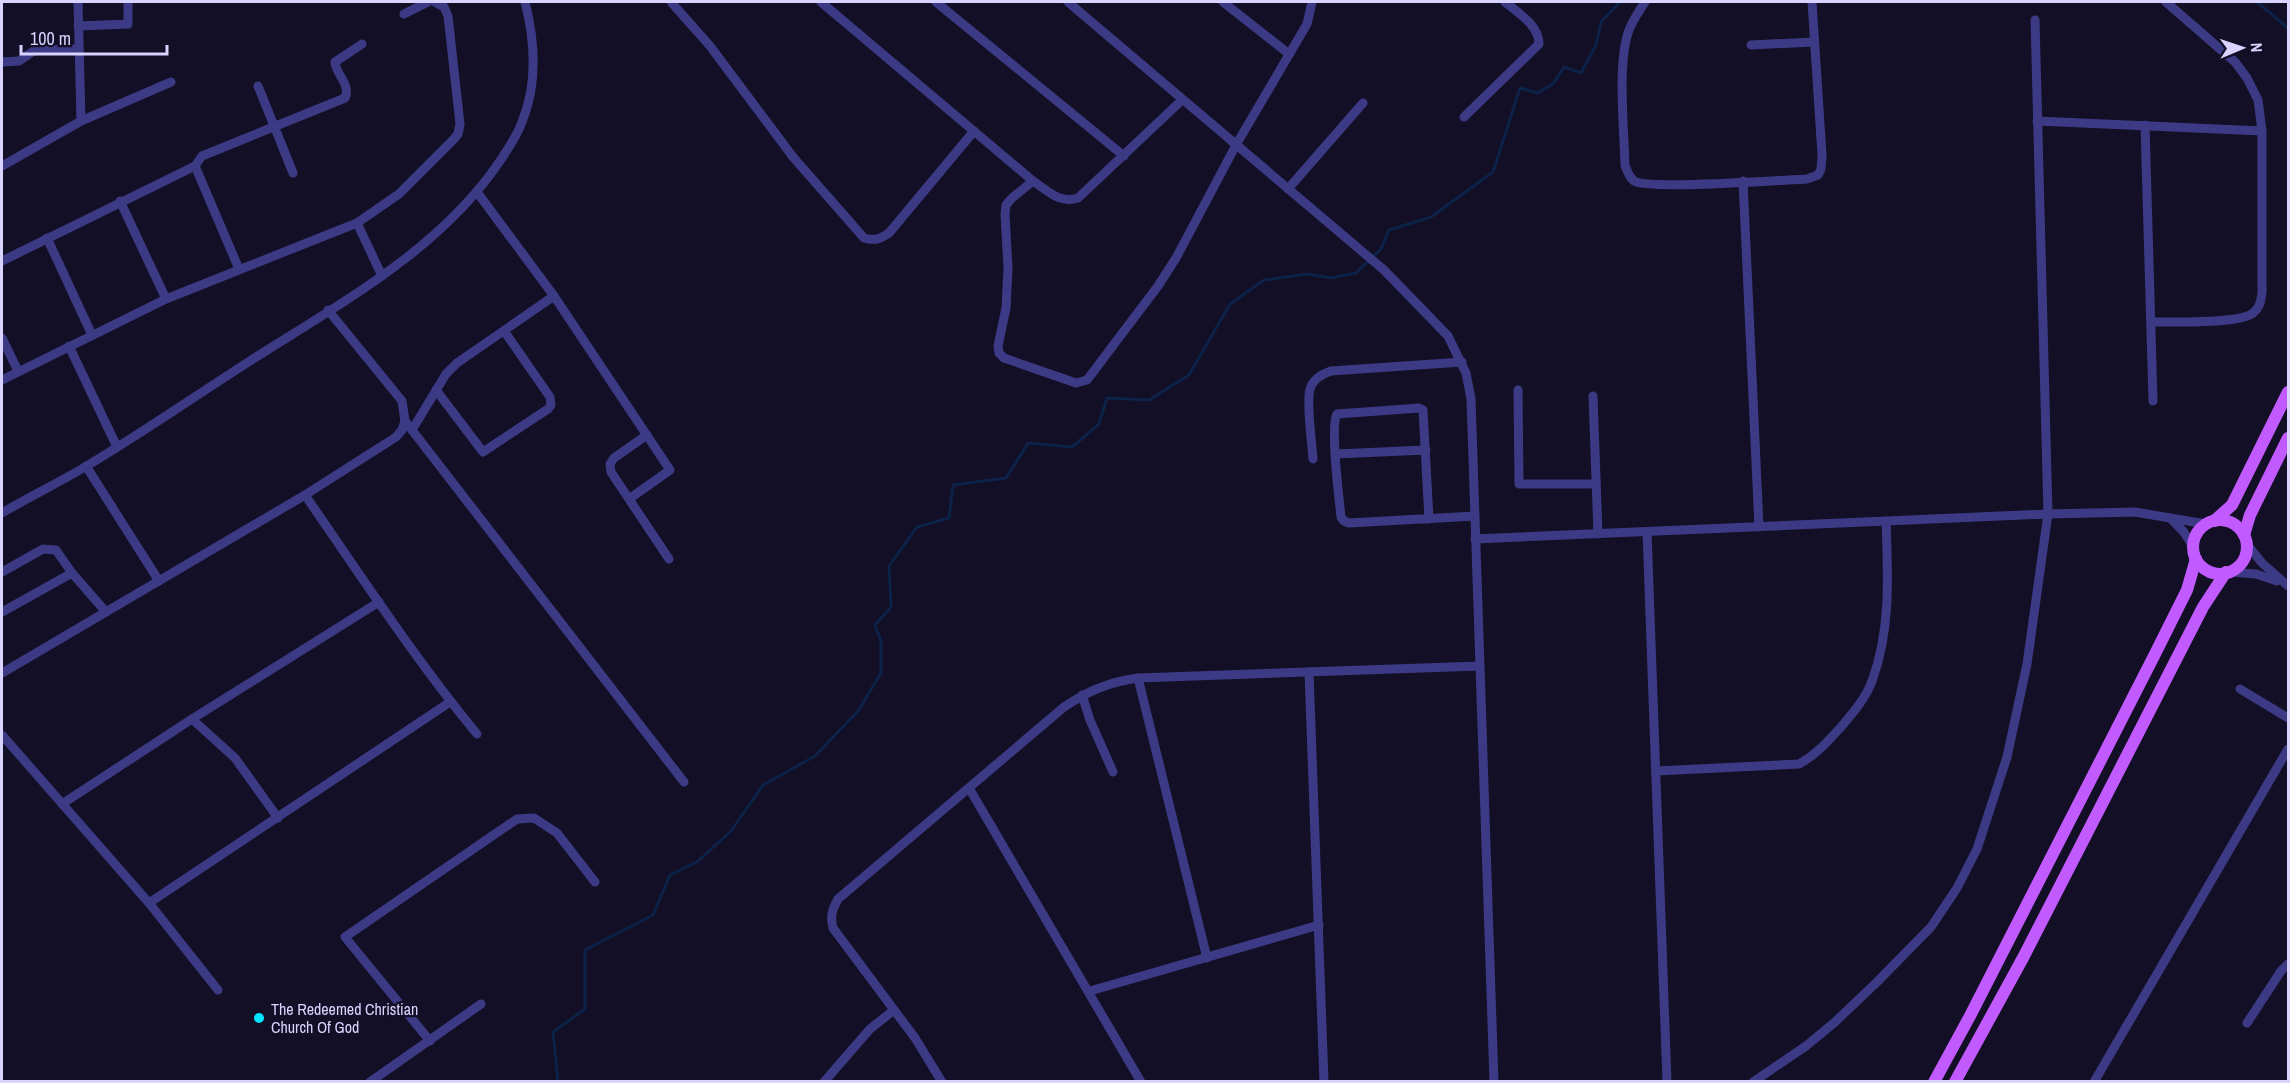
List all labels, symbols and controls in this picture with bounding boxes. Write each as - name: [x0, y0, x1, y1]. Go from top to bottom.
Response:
- scale bar: [21, 18, 166, 56]
- north arrow: [2212, 18, 2272, 78]
- text: 100 m: [30, 26, 71, 51]
- text: N: [2246, 42, 2268, 53]
- place label: The Redeemed Christian Church Of God: [271, 998, 418, 1038]
- marker: The Redeemed Christian Church Of God: [252, 1011, 266, 1025]

